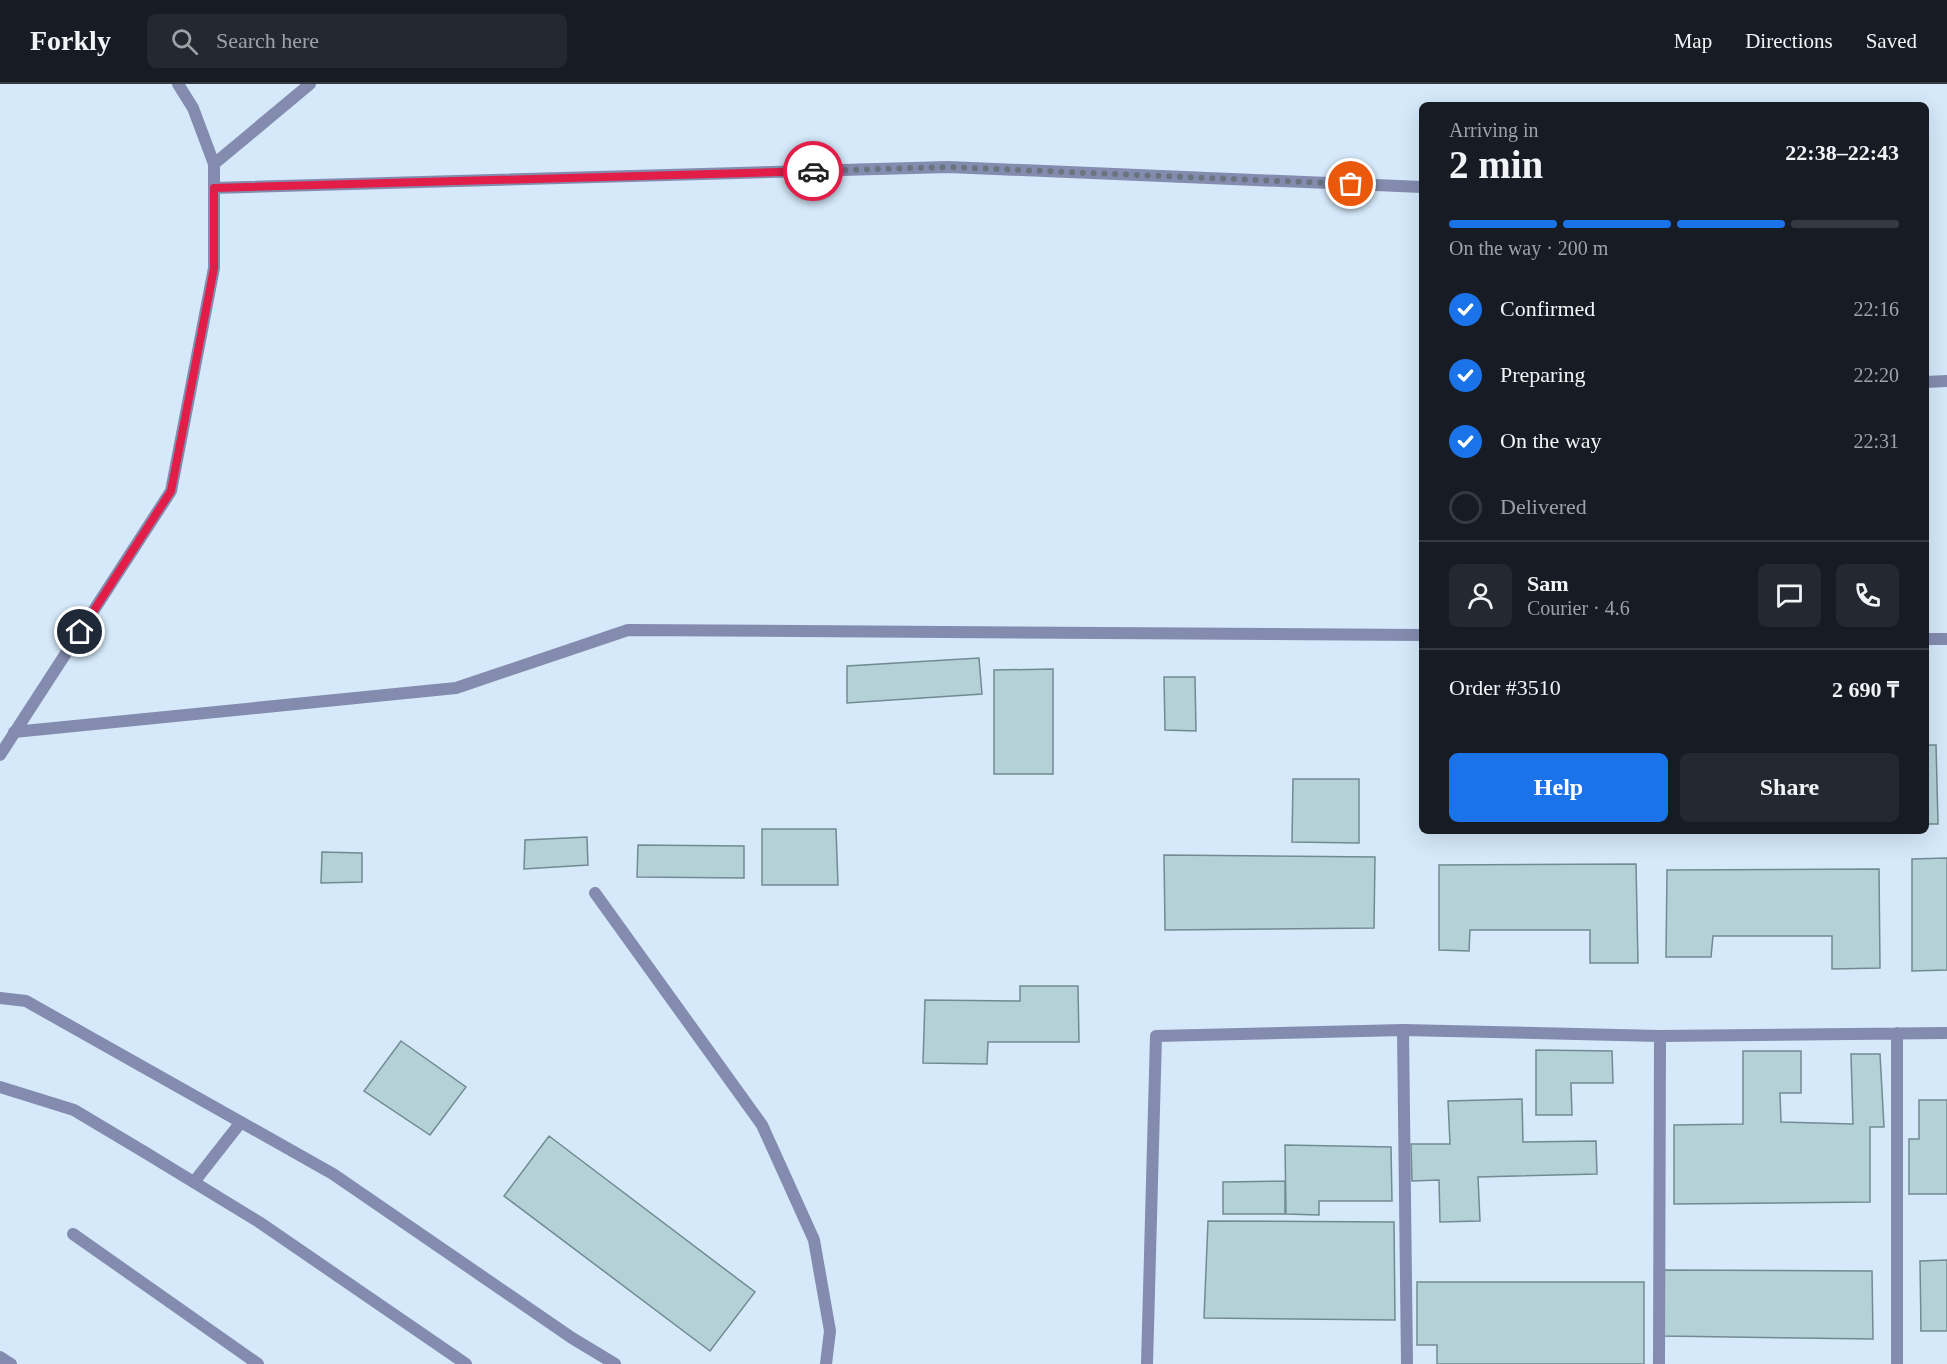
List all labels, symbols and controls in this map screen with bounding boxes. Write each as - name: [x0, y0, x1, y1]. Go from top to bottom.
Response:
- search box: [147, 14, 567, 68]
- text: Forkly: [30, 25, 111, 56]
- icon: search: [168, 25, 201, 58]
- text: Search here: [216, 28, 319, 53]
- text: Map: [1674, 29, 1712, 53]
- text: Directions: [1745, 29, 1833, 53]
- text: Saved: [1866, 29, 1917, 53]
- text: Arriving in: [1449, 119, 1538, 141]
- text: 22:38–22:43: [1785, 140, 1899, 165]
- courier: [783, 141, 843, 201]
- text: 2 min: [1449, 143, 1543, 186]
- icon: car: [797, 155, 830, 188]
- pin: [1325, 158, 1376, 209]
- icon: bag: [1334, 167, 1367, 200]
- text: On the way · 200 m: [1449, 237, 1608, 259]
- icon: check: [1449, 293, 1482, 326]
- text: Confirmed: [1500, 296, 1595, 321]
- text: 22:16: [1853, 298, 1899, 320]
- icon: check: [1449, 359, 1482, 392]
- text: Preparing: [1500, 362, 1586, 387]
- text: 22:20: [1853, 364, 1899, 386]
- icon: check: [1449, 425, 1482, 458]
- text: On the way: [1500, 428, 1601, 453]
- text: 22:31: [1853, 430, 1899, 452]
- text: Delivered: [1500, 494, 1587, 519]
- button: person: [1449, 564, 1512, 627]
- button: chat: [1758, 564, 1821, 627]
- button: phone: [1836, 564, 1899, 627]
- text: Sam: [1527, 571, 1569, 596]
- text: Courier · 4.6: [1527, 597, 1630, 619]
- pin: [54, 606, 105, 657]
- icon: home: [63, 615, 96, 648]
- text: Order #3510: [1449, 675, 1561, 700]
- text: 2 690 ₸: [1832, 677, 1899, 702]
- button: Help: [1449, 753, 1668, 822]
- button: Share: [1680, 753, 1899, 822]

